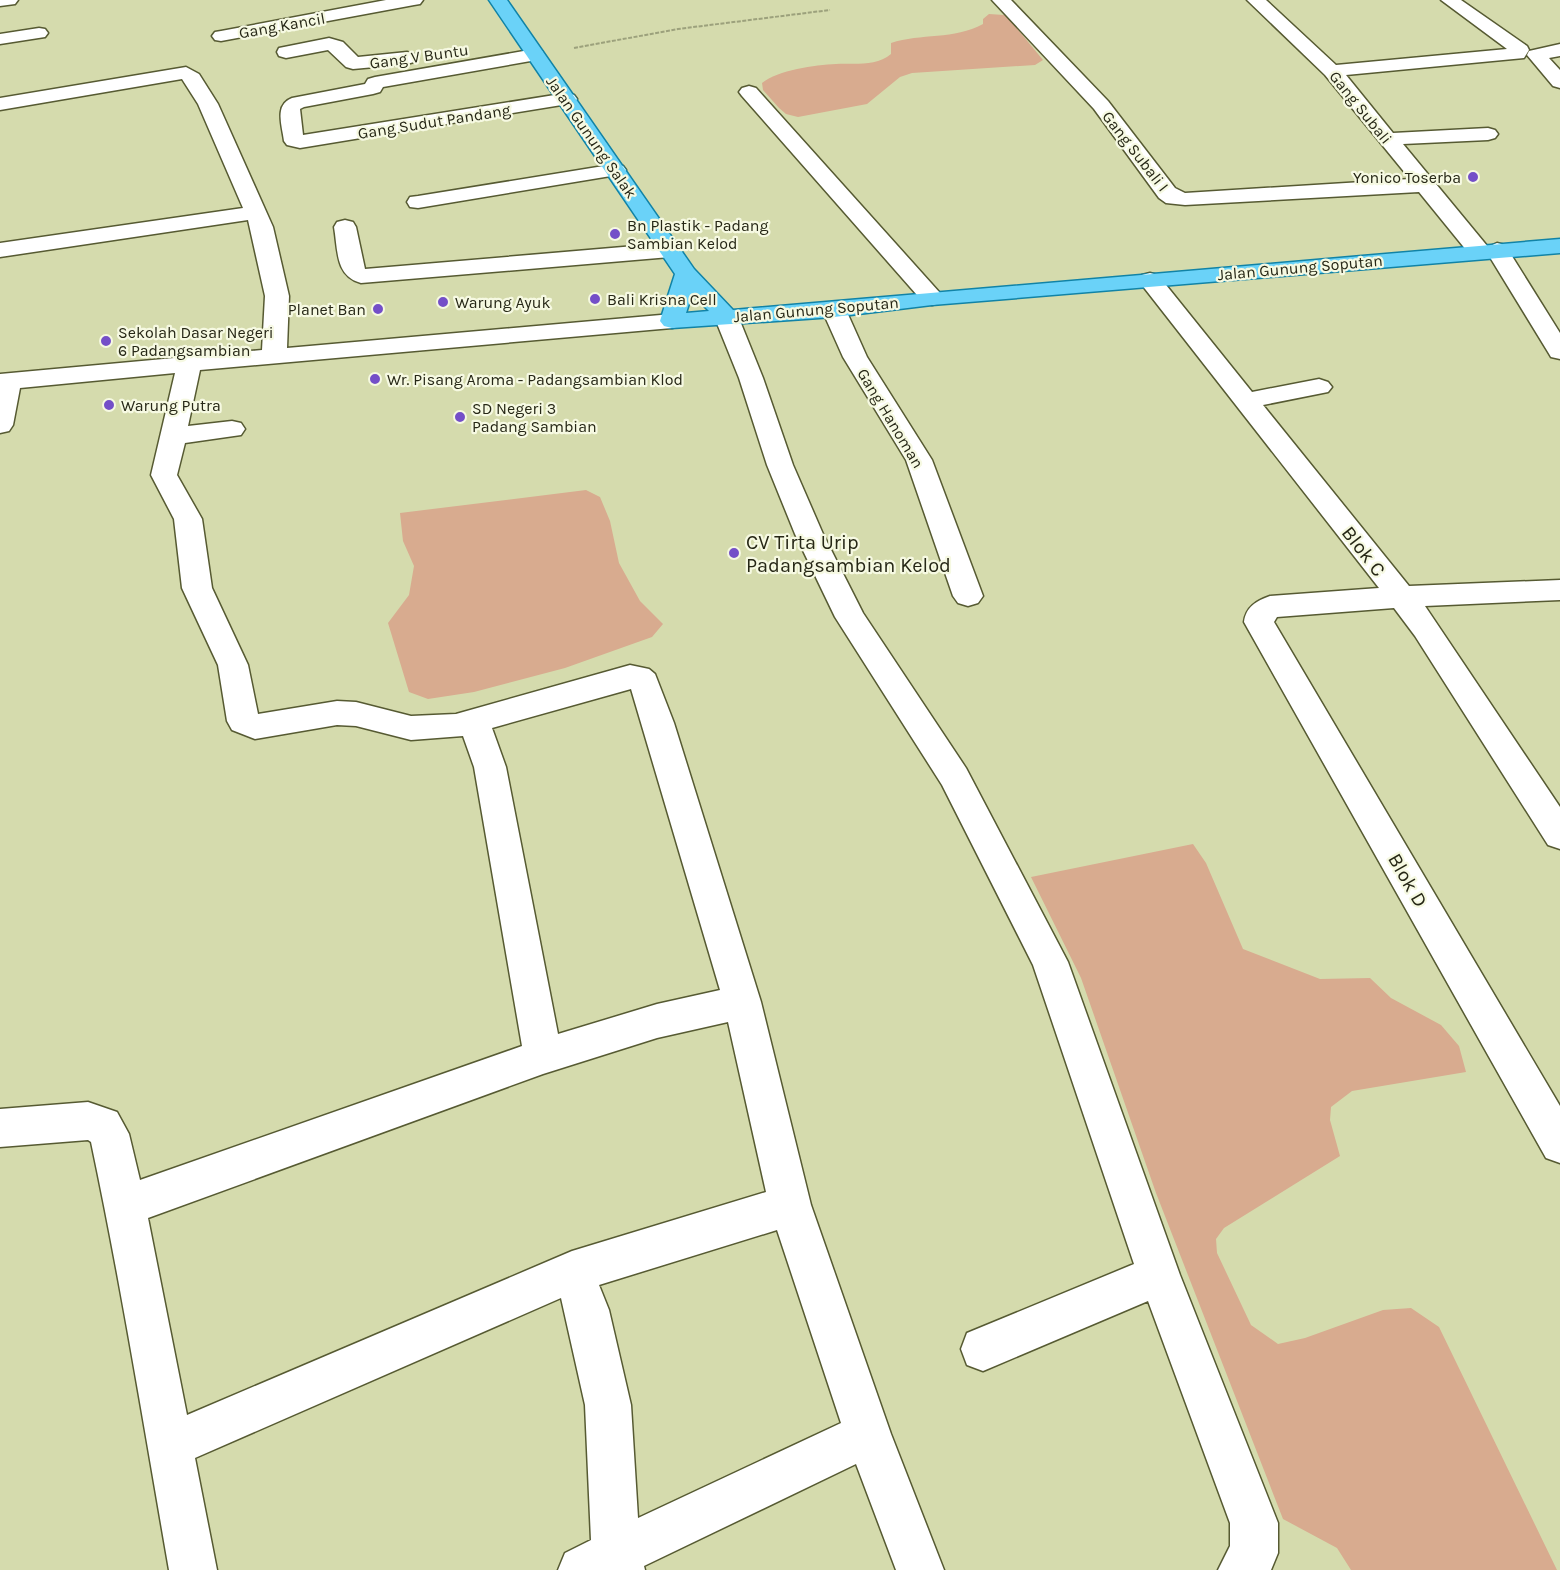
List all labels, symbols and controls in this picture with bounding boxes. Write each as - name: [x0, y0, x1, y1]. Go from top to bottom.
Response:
- street label: Gang Kancil: [237, 9, 327, 42]
- street label: Gang V Buntu: [369, 40, 470, 73]
- street label: Gang Subali: [1325, 67, 1396, 148]
- street label: Jalan Gunung Salak: [542, 73, 641, 202]
- street label: Gang Sudut Pandang: [356, 100, 512, 143]
- street label: Gang Subali I: [1098, 107, 1173, 195]
- place label: Yonico Toserba: [1353, 168, 1461, 187]
- marker: Yonico Toserba: [1466, 170, 1480, 184]
- place label: Bn Plastik - Padang Sambian Kelod: [627, 216, 769, 253]
- marker: Bn Plastik - Padang Sambian Kelod: [608, 227, 622, 241]
- street label: Jalan Gunung Soputan: [1217, 251, 1383, 284]
- place label: Bali Krisna Cell: [607, 290, 717, 309]
- marker: Bali Krisna Cell: [588, 292, 602, 306]
- place label: Warung Ayuk: [455, 293, 550, 312]
- street label: Jalan Gunung Soputan: [733, 293, 899, 326]
- marker: Warung Ayuk: [436, 295, 450, 309]
- place label: Planet Ban: [288, 300, 366, 319]
- marker: Planet Ban: [371, 302, 385, 316]
- place label: Sekolah Dasar Negeri 6 Padangsambian: [118, 323, 274, 360]
- marker: Sekolah Dasar Negeri 6 Padangsambian: [99, 334, 113, 348]
- street label: Gang Hanoman: [853, 365, 928, 472]
- place label: Wr. Pisang Aroma - Padangsambian Klod: [387, 370, 683, 389]
- marker: Wr. Pisang Aroma - Padangsambian Klod: [368, 372, 382, 386]
- place label: Warung Putra: [121, 396, 221, 415]
- marker: Warung Putra: [102, 398, 116, 412]
- place label: SD Negeri 3 Padang Sambian: [472, 399, 597, 436]
- marker: SD Negeri 3 Padang Sambian: [453, 410, 467, 424]
- street label: Blok C: [1337, 522, 1390, 581]
- place label: CV Tirta Urip Padangsambian Kelod: [746, 531, 951, 577]
- marker: CV Tirta Urip Padangsambian Kelod: [727, 546, 741, 560]
- street label: Blok D: [1383, 849, 1432, 911]

